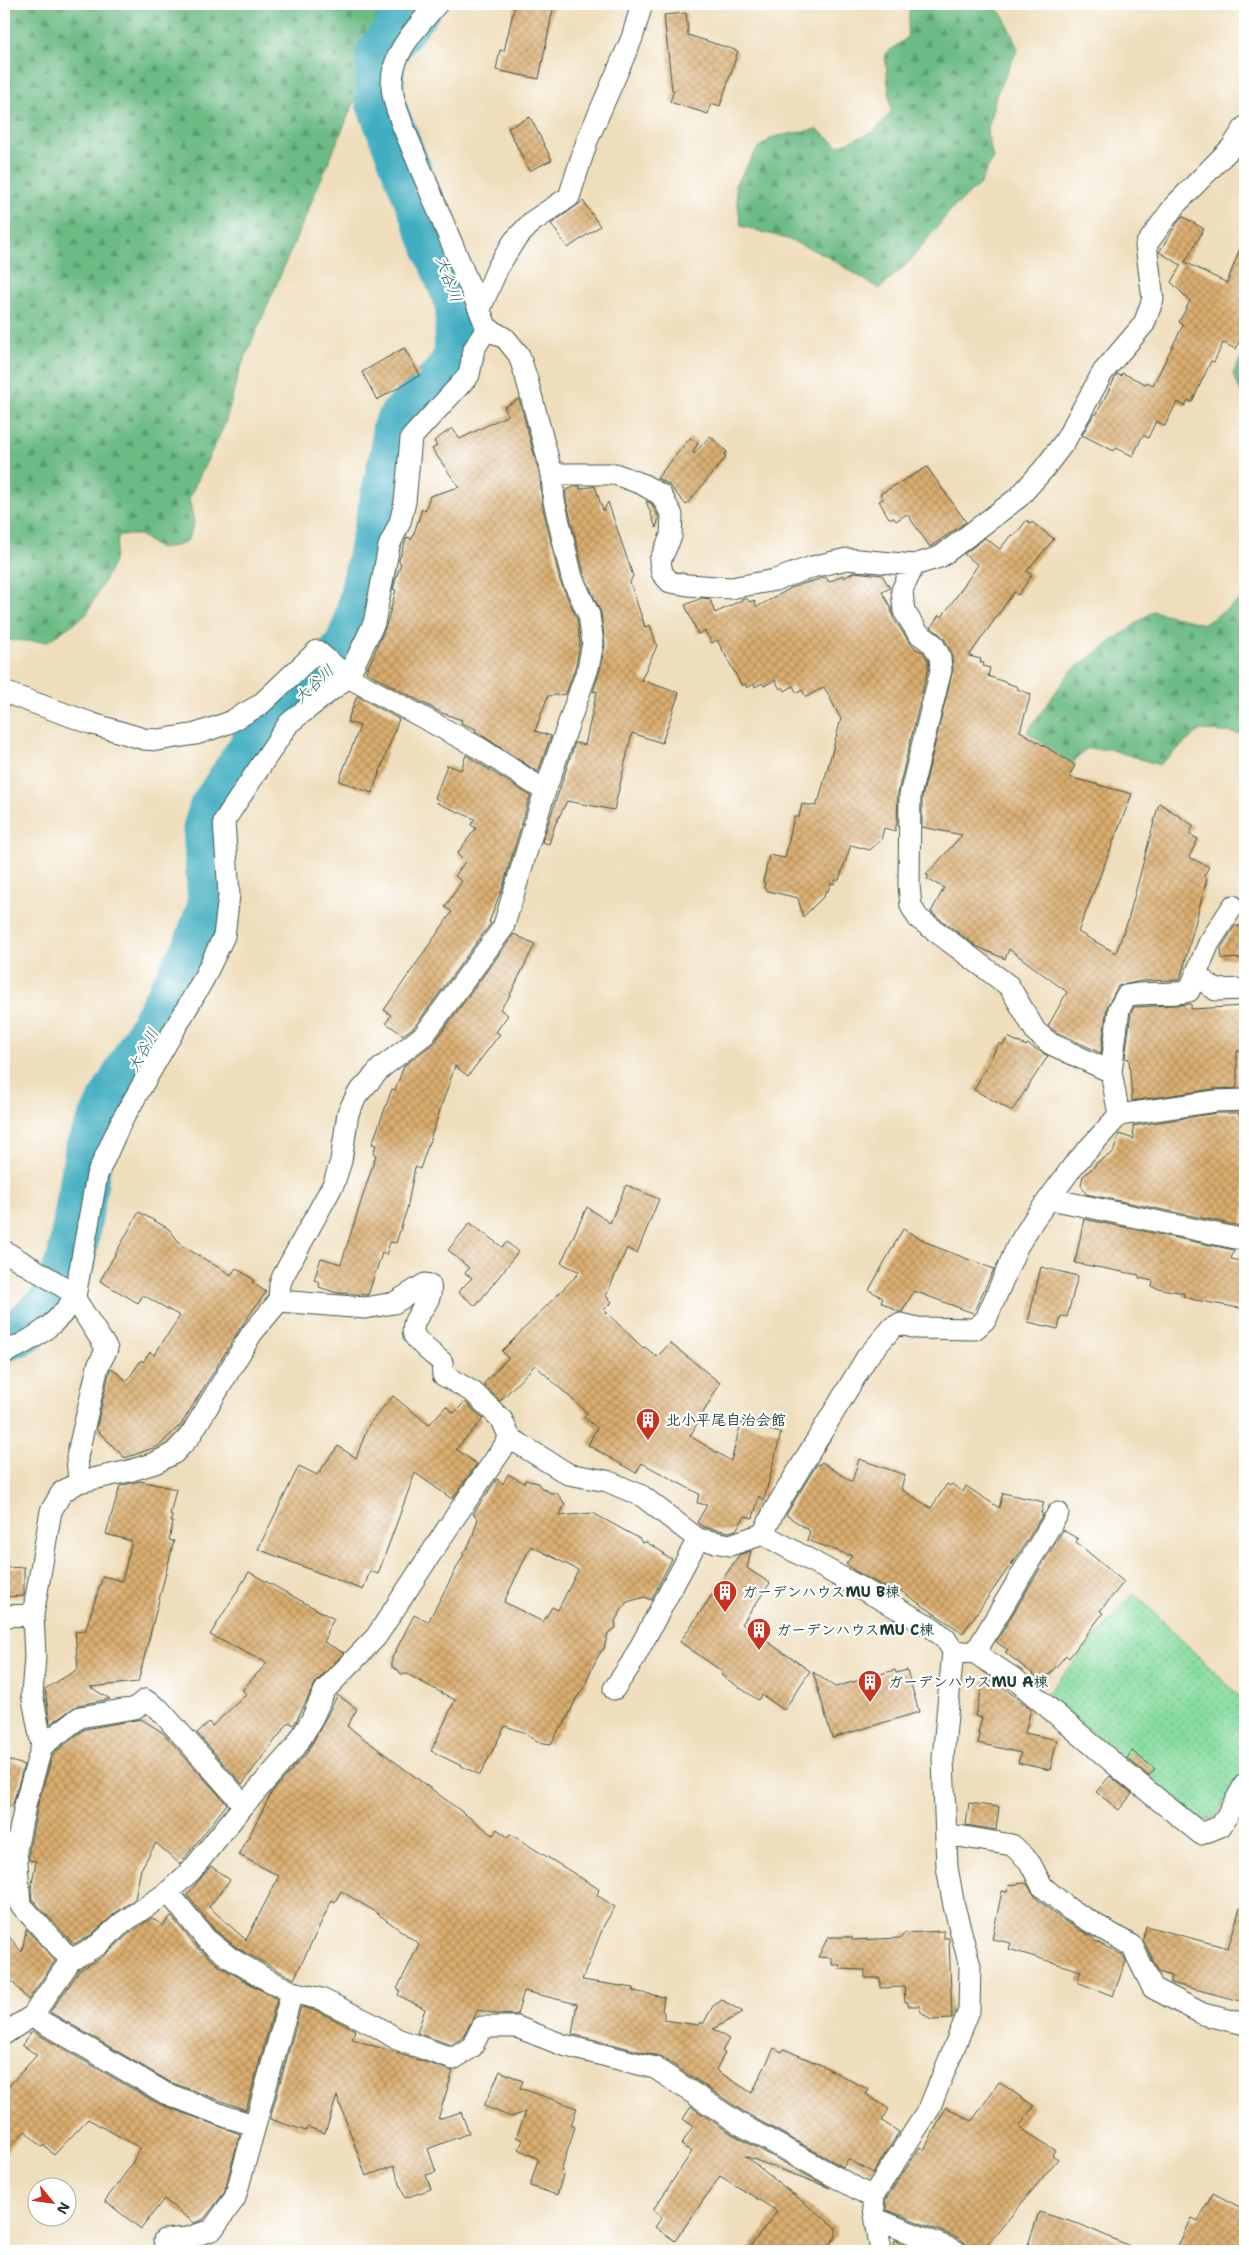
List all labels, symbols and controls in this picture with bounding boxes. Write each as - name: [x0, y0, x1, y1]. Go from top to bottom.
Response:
- water label: 大谷川: [431, 253, 467, 305]
- water label: 大谷川: [289, 660, 339, 708]
- water label: 大谷川: [122, 1024, 164, 1076]
- building icon: 北小平尾自治会館: [635, 1407, 661, 1441]
- place label: 北小平尾自治会館: [666, 1410, 786, 1430]
- building icon: ガーデンハウスMU B棟: [712, 1579, 738, 1613]
- place label: ガーデンハウスMU B棟: [742, 1582, 900, 1602]
- building icon: ガーデンハウスMU C棟: [746, 1617, 772, 1651]
- place label: ガーデンハウスMU C棟: [776, 1620, 934, 1640]
- building icon: ガーデンハウスMU A棟: [857, 1669, 883, 1703]
- place label: ガーデンハウスMU A棟: [888, 1672, 1049, 1692]
- north arrow: [28, 2178, 78, 2228]
- text: N: [53, 2199, 74, 2218]

